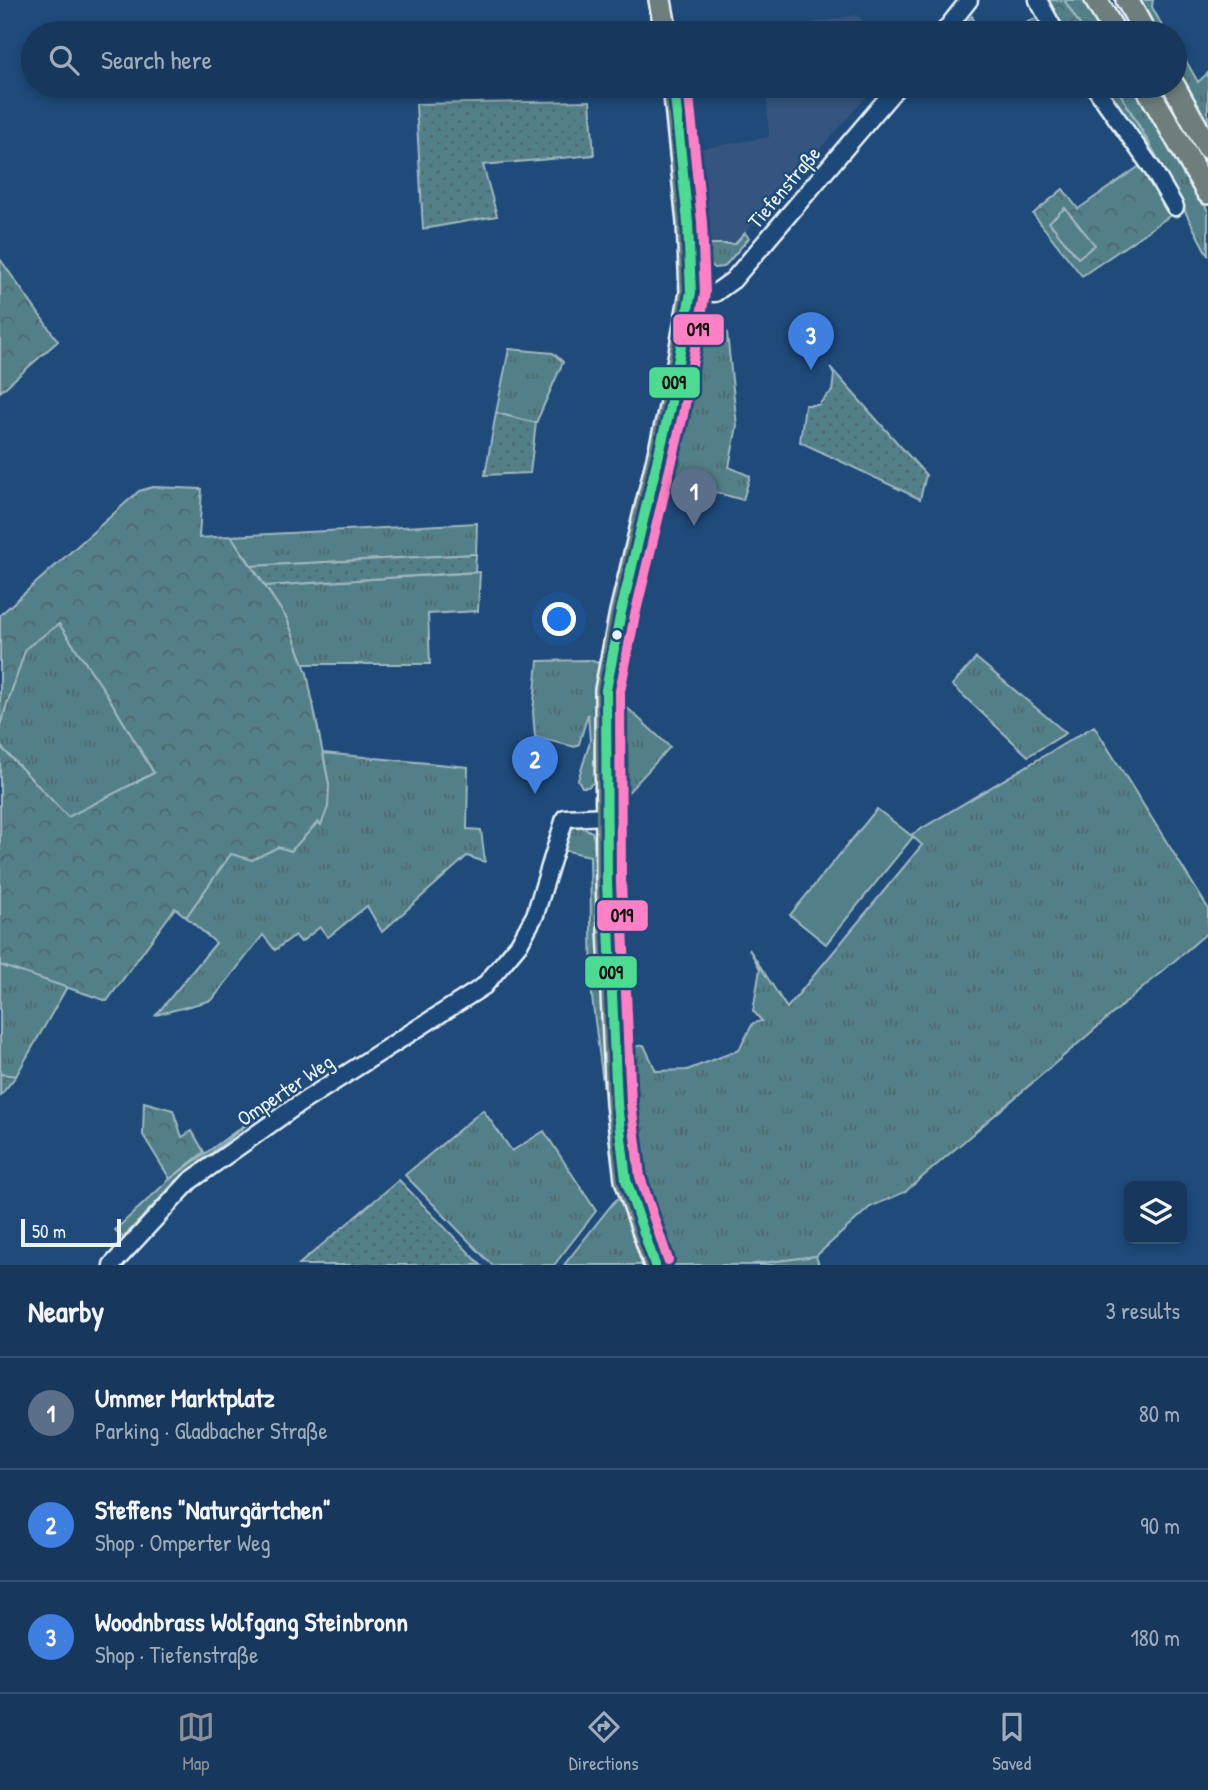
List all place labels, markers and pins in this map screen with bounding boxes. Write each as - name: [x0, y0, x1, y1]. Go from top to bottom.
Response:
- pin: 3: [788, 312, 834, 370]
- pin: 1: [671, 468, 717, 526]
- unlabelled marker: [610, 628, 624, 642]
- pin: 2: [512, 736, 558, 794]

